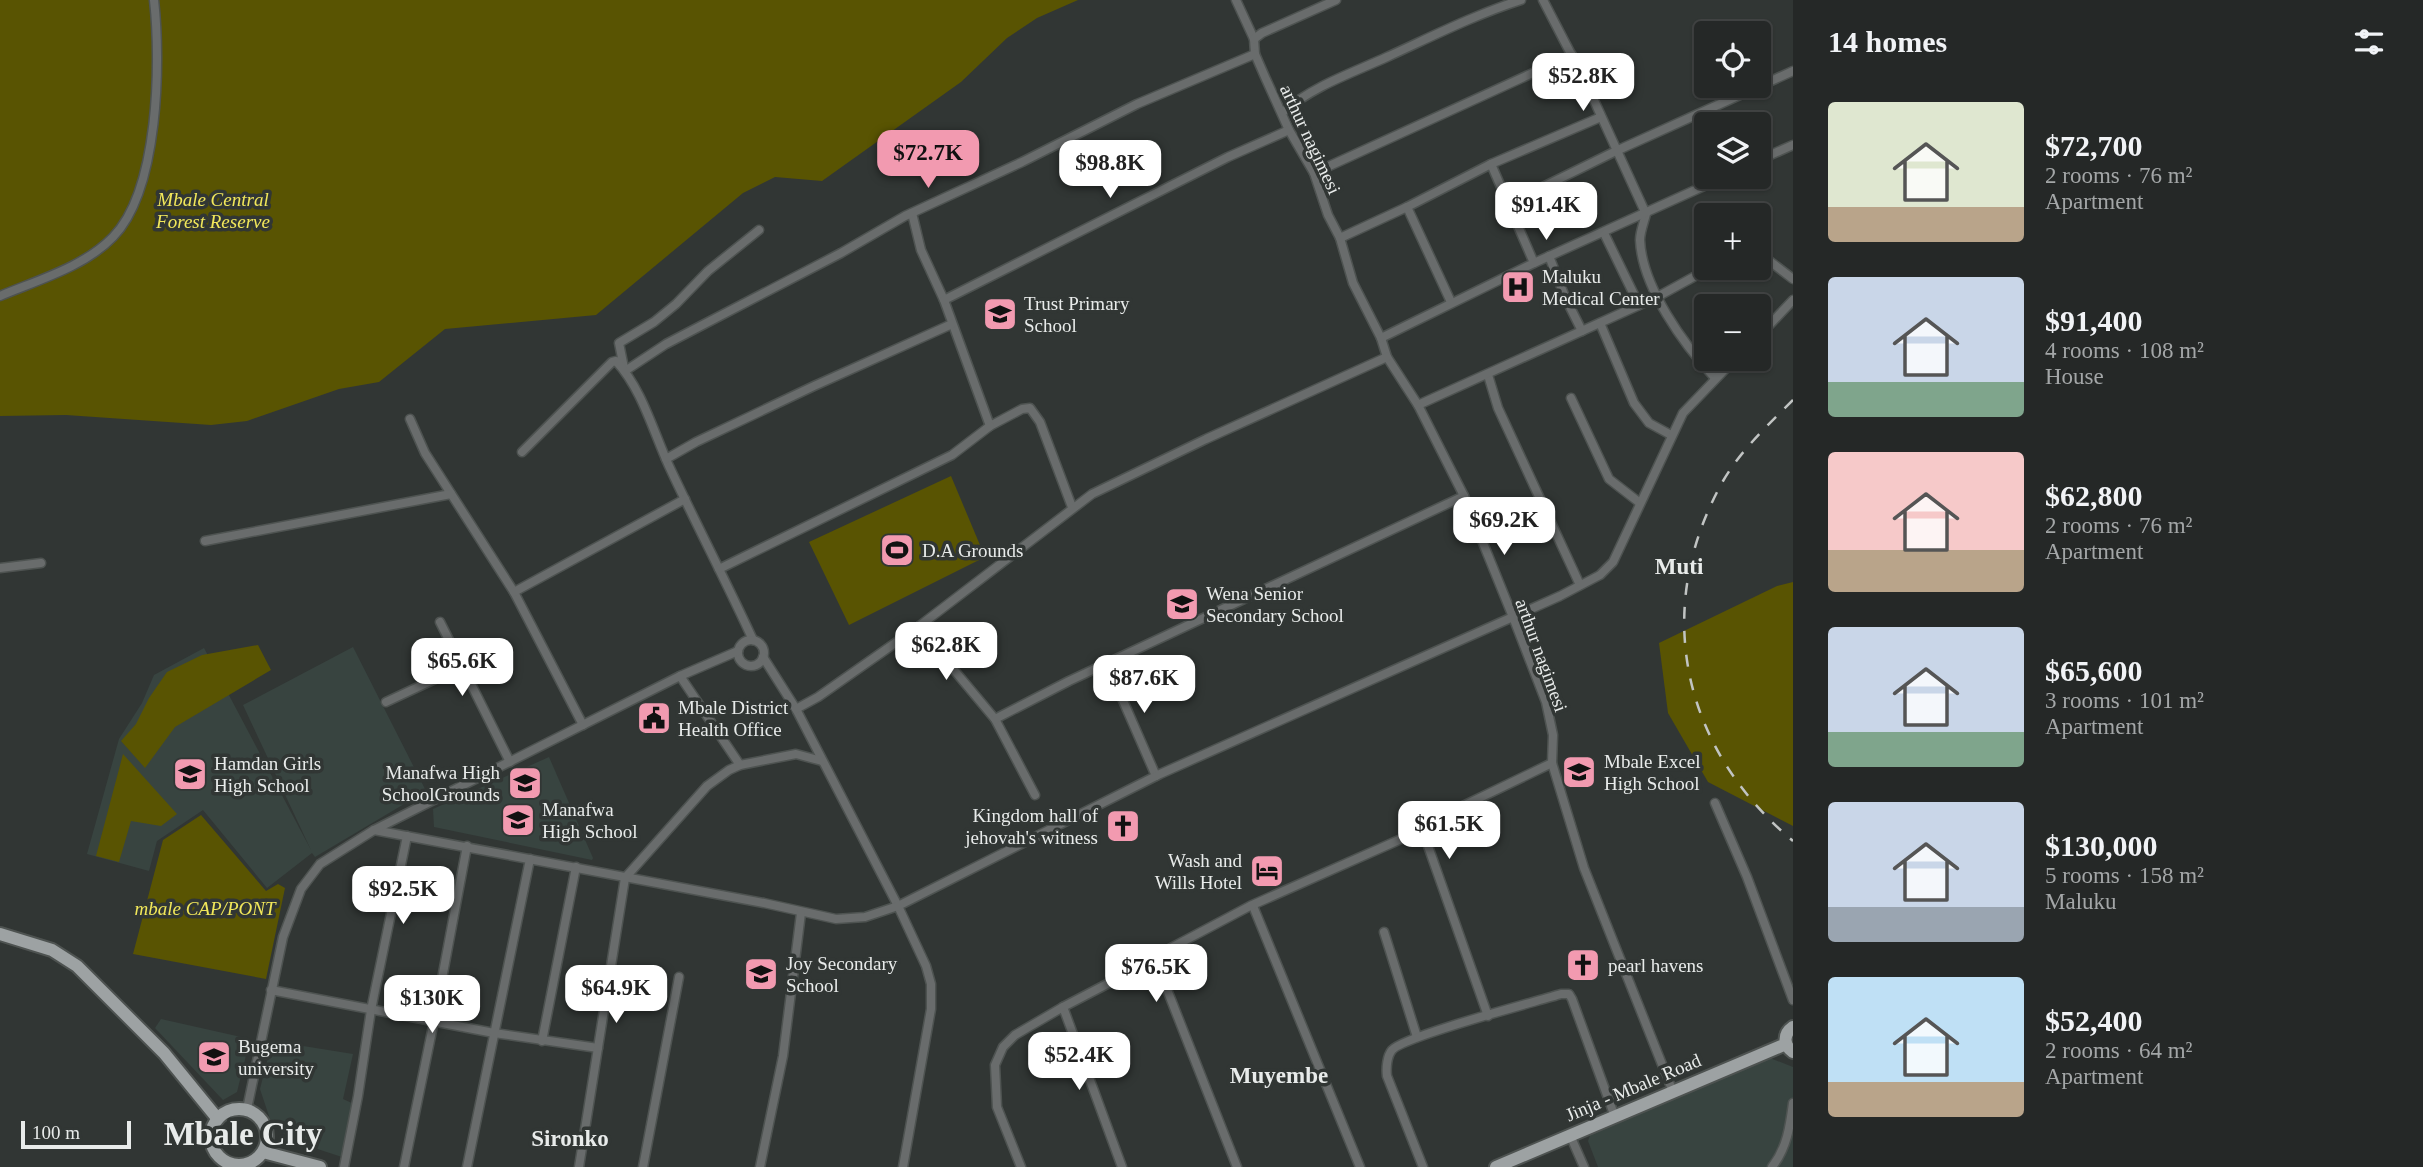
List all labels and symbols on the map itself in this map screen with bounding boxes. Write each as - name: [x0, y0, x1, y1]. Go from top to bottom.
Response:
- pin: $52.8K: [1526, 54, 1640, 113]
- street label: arthur nagimesi: [1276, 81, 1345, 197]
- pin: $72.7K: [871, 130, 985, 190]
- pin: $98.8K: [1053, 140, 1167, 200]
- pin: $91.4K: [1489, 182, 1603, 242]
- park label: Mbale Central Forest Reserve: [155, 189, 270, 232]
- place label: Maluku Medical Center: [1542, 266, 1660, 309]
- hospital icon: Maluku Medical Center: [1499, 268, 1537, 306]
- place label: Trust Primary School: [1024, 293, 1130, 336]
- school or university icon: Trust Primary School: [981, 295, 1019, 333]
- pin: $69.2K: [1447, 498, 1561, 557]
- sports icon: D.A Grounds: [878, 531, 916, 569]
- place label: D.A Grounds: [922, 540, 1023, 561]
- district label: Muti: [1655, 554, 1704, 579]
- place label: Wena Senior Secondary School: [1206, 583, 1344, 626]
- school or university icon: Wena Senior Secondary School: [1163, 585, 1201, 623]
- street label: arthur nagimesi: [1511, 596, 1572, 715]
- pin: $62.8K: [889, 622, 1003, 682]
- pin: $65.6K: [405, 638, 519, 698]
- pin: $87.6K: [1087, 656, 1201, 715]
- place label: Mbale District Health Office: [678, 697, 789, 740]
- public building icon: Mbale District Health Office: [635, 699, 673, 737]
- place label: Mbale Excel High School: [1604, 751, 1701, 794]
- place label: Hamdan Girls High School: [214, 753, 321, 796]
- school or university icon: Mbale Excel High School: [1560, 753, 1598, 791]
- school or university icon: Hamdan Girls High School: [171, 755, 209, 793]
- place label: Manafwa High SchoolGrounds: [382, 762, 500, 805]
- school or university icon: Manafwa High SchoolGrounds: [506, 764, 544, 802]
- place label: Manafwa High School: [542, 799, 638, 842]
- school or university icon: Manafwa High School: [499, 801, 537, 839]
- pin: $61.5K: [1392, 802, 1506, 861]
- place label: Kingdom hall of jehovah's witness: [964, 805, 1099, 848]
- church icon: Kingdom hall of jehovah's witness: [1104, 807, 1142, 845]
- place label: Wash and Wills Hotel: [1155, 850, 1243, 893]
- hotel icon: Wash and Wills Hotel: [1248, 852, 1286, 890]
- pin: $92.5K: [346, 866, 460, 926]
- park label: mbale CAP/PONT: [135, 898, 277, 919]
- pin: $76.5K: [1099, 944, 1213, 1004]
- church icon: pearl havens: [1564, 946, 1602, 984]
- place label: Joy Secondary School: [786, 953, 898, 996]
- school or university icon: Joy Secondary School: [742, 955, 780, 993]
- place label: pearl havens: [1608, 955, 1703, 976]
- pin: $64.9K: [559, 965, 673, 1025]
- pin: $130K: [383, 976, 481, 1035]
- pin: $52.4K: [1022, 1032, 1136, 1092]
- place label: Bugema university: [238, 1036, 314, 1079]
- school or university icon: Bugema university: [195, 1038, 233, 1076]
- street label: Jinja - Mbale Road: [1562, 1049, 1705, 1125]
- district label: Muyembe: [1230, 1063, 1328, 1088]
- district label: Mbale City: [164, 1116, 323, 1152]
- scale bar: [21, 1118, 131, 1150]
- district label: Sironko: [531, 1126, 609, 1151]

